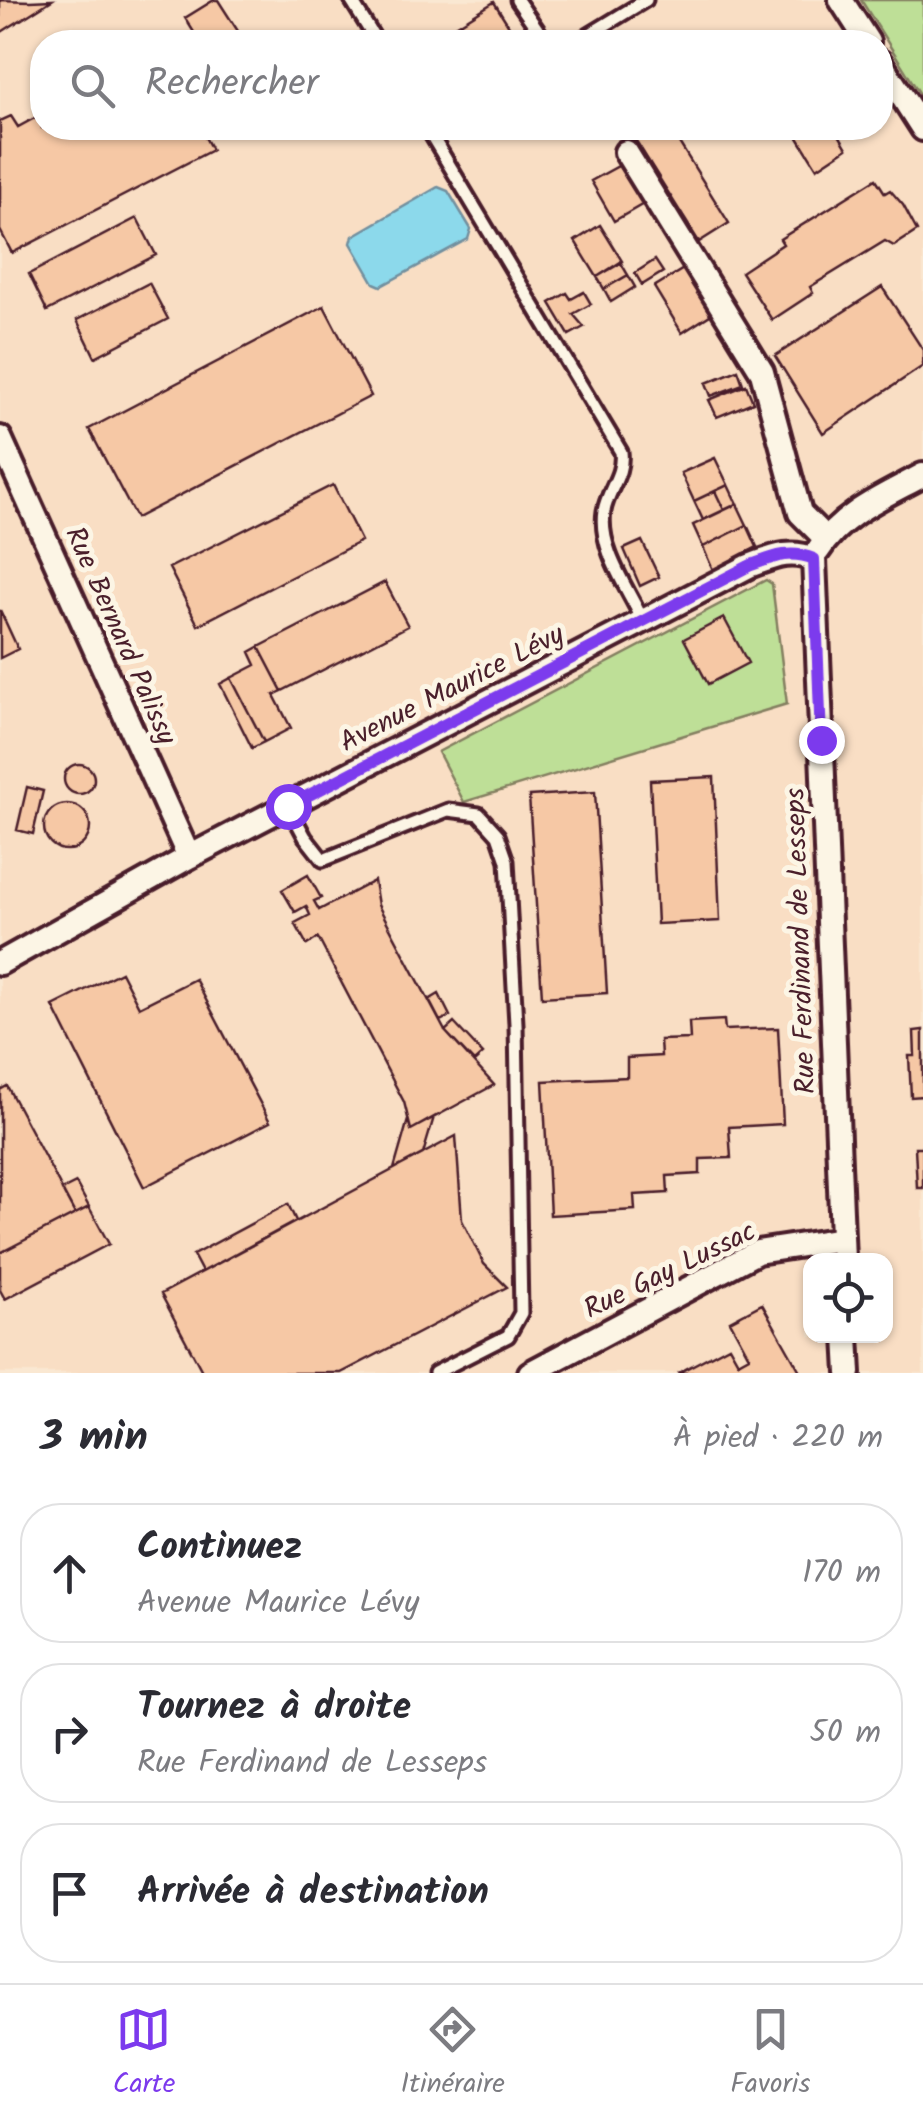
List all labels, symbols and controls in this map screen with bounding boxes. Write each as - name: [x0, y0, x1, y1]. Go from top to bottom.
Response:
- search box: [30, 30, 893, 140]
- text: Rechercher: [145, 55, 318, 115]
- icon: search: [65, 58, 120, 113]
- street label: Rue Bernard Palissy: [51, 520, 188, 753]
- street label: Avenue Maurice Lévy: [332, 613, 573, 765]
- route end: [799, 718, 845, 764]
- route start: [266, 784, 312, 830]
- street label: Rue Ferdinand de Lesseps: [774, 787, 829, 1095]
- street label: Rue Gay Lussac: [576, 1210, 764, 1332]
- map controls: [803, 1253, 893, 1343]
- button: locate: [803, 1253, 893, 1343]
- text: 3 min: [40, 1405, 148, 1472]
- text: À pied · 220 m: [673, 1413, 883, 1464]
- text: Continuez: [137, 1518, 302, 1578]
- icon: ahead: [42, 1546, 97, 1601]
- text: 170 m: [802, 1548, 881, 1599]
- text: Avenue Maurice Lévy: [137, 1578, 419, 1629]
- text: Tournez à droite: [137, 1678, 411, 1738]
- icon: right: [42, 1706, 97, 1761]
- text: 50 m: [810, 1708, 881, 1759]
- text: Rue Ferdinand de Lesseps: [137, 1738, 487, 1789]
- text: Arrivée à destination: [137, 1863, 489, 1923]
- icon: arrive: [42, 1866, 97, 1921]
- tab: Carte: [113, 2002, 175, 2107]
- tab: Itinéraire: [401, 2002, 505, 2107]
- tab: Favoris: [730, 2002, 810, 2107]

